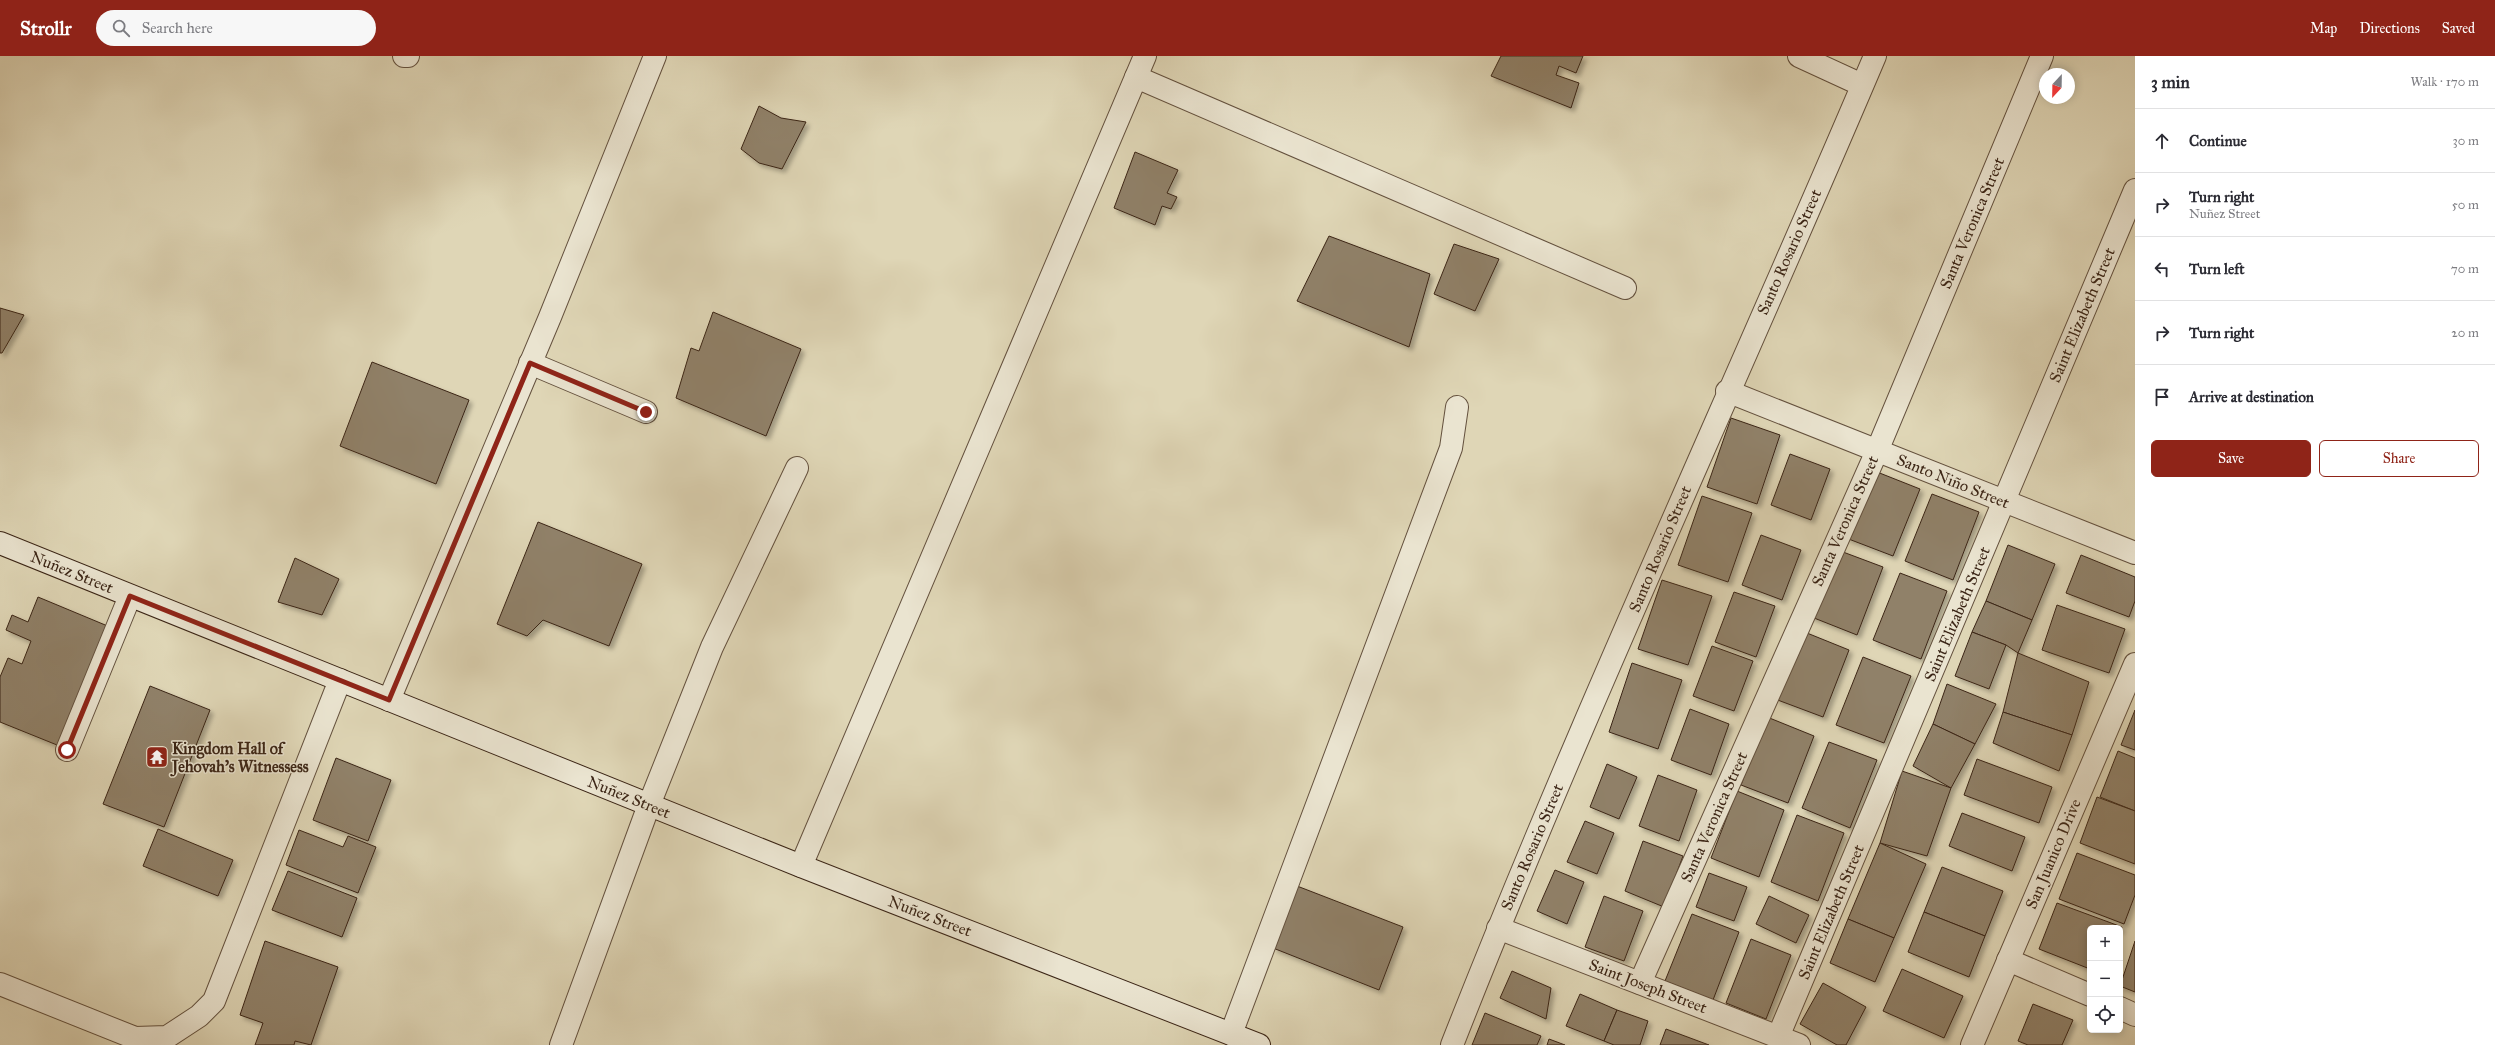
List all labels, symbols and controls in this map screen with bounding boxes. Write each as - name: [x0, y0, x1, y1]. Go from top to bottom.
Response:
- search box: [96, 10, 376, 46]
- text: Strollr: [20, 17, 72, 40]
- icon: search: [110, 17, 132, 39]
- text: Search here: [142, 19, 213, 37]
- text: Map: [2310, 20, 2337, 37]
- text: Directions: [2359, 20, 2420, 37]
- text: Saved: [2442, 20, 2475, 37]
- north arrow: [2039, 68, 2075, 104]
- text: 3 min: [2151, 72, 2190, 93]
- text: Walk · 170 m: [2410, 74, 2479, 90]
- icon: ahead: [2151, 130, 2173, 152]
- text: Continue: [2189, 132, 2247, 150]
- text: 30 m: [2453, 133, 2479, 149]
- street label: Santa Veronica Street: [1936, 154, 2008, 292]
- street label: Santo Rosario Street: [1753, 186, 1825, 318]
- text: Turn right: [2189, 188, 2254, 206]
- icon: right: [2151, 194, 2173, 216]
- text: 50 m: [2452, 197, 2479, 213]
- text: Nuñez Street: [2189, 206, 2260, 222]
- street label: Saint Elizabeth Street: [2045, 244, 2119, 385]
- icon: left: [2151, 258, 2173, 280]
- text: Turn left: [2189, 260, 2245, 278]
- text: 70 m: [2451, 261, 2479, 277]
- icon: right: [2151, 322, 2173, 344]
- text: Turn right: [2189, 324, 2254, 342]
- text: 20 m: [2451, 325, 2479, 341]
- icon: arrive: [2151, 386, 2173, 408]
- text: Arrive at destination: [2189, 388, 2314, 406]
- route end: [637, 403, 655, 421]
- button: Save: [2151, 440, 2311, 477]
- button: Share: [2319, 440, 2479, 477]
- street label: Santo Niño Street: [1894, 450, 2012, 512]
- street label: Santa Veronica Street: [1808, 452, 1882, 589]
- street label: Santo Rosario Street: [1625, 483, 1695, 615]
- street label: Saint Elizabeth Street: [1920, 543, 1994, 684]
- street label: Nuñez Street: [28, 547, 117, 597]
- place label: Kingdom Hall of Jehovah's Witnessess: [170, 739, 309, 777]
- route start: [58, 741, 76, 759]
- temple icon: Kingdom Hall of Jehovah's Witnessess: [144, 744, 170, 770]
- street label: Santa Veronica Street: [1677, 748, 1751, 885]
- street label: Nuñez Street: [585, 772, 674, 822]
- street label: Santo Rosario Street: [1497, 781, 1567, 913]
- street label: San Juanico Drive: [2021, 796, 2086, 912]
- street label: Saint Elizabeth Street: [1794, 841, 1868, 982]
- street label: Nuñez Street: [886, 891, 975, 941]
- map controls: [2087, 925, 2123, 1033]
- button: +: [2087, 925, 2123, 961]
- street label: Saint Joseph Street: [1586, 955, 1710, 1018]
- button: −: [2087, 961, 2123, 997]
- button: locate: [2087, 997, 2123, 1033]

